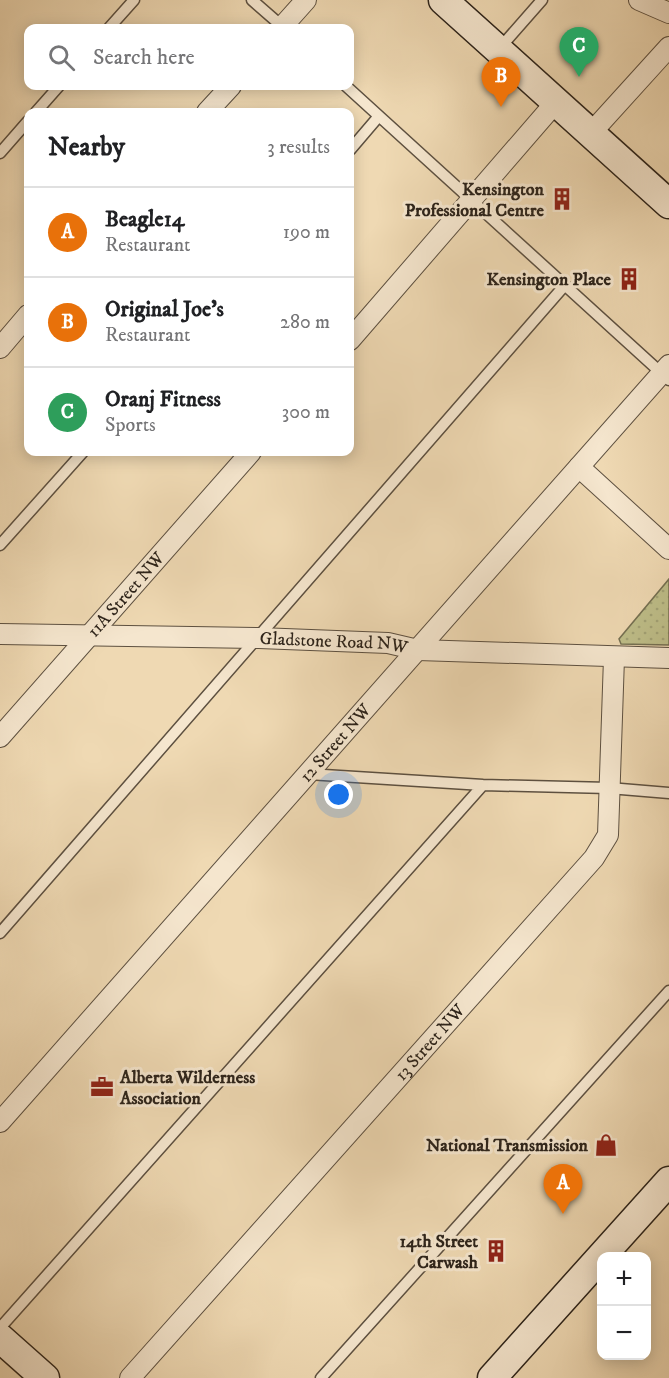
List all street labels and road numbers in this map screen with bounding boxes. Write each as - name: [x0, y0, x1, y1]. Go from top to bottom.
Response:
- street label: 11A Street NW: [83, 548, 170, 642]
- street label: Gladstone Road NW: [259, 628, 410, 659]
- street label: 12 Street NW: [295, 699, 377, 787]
- street label: 13 Street NW: [391, 1000, 470, 1086]

